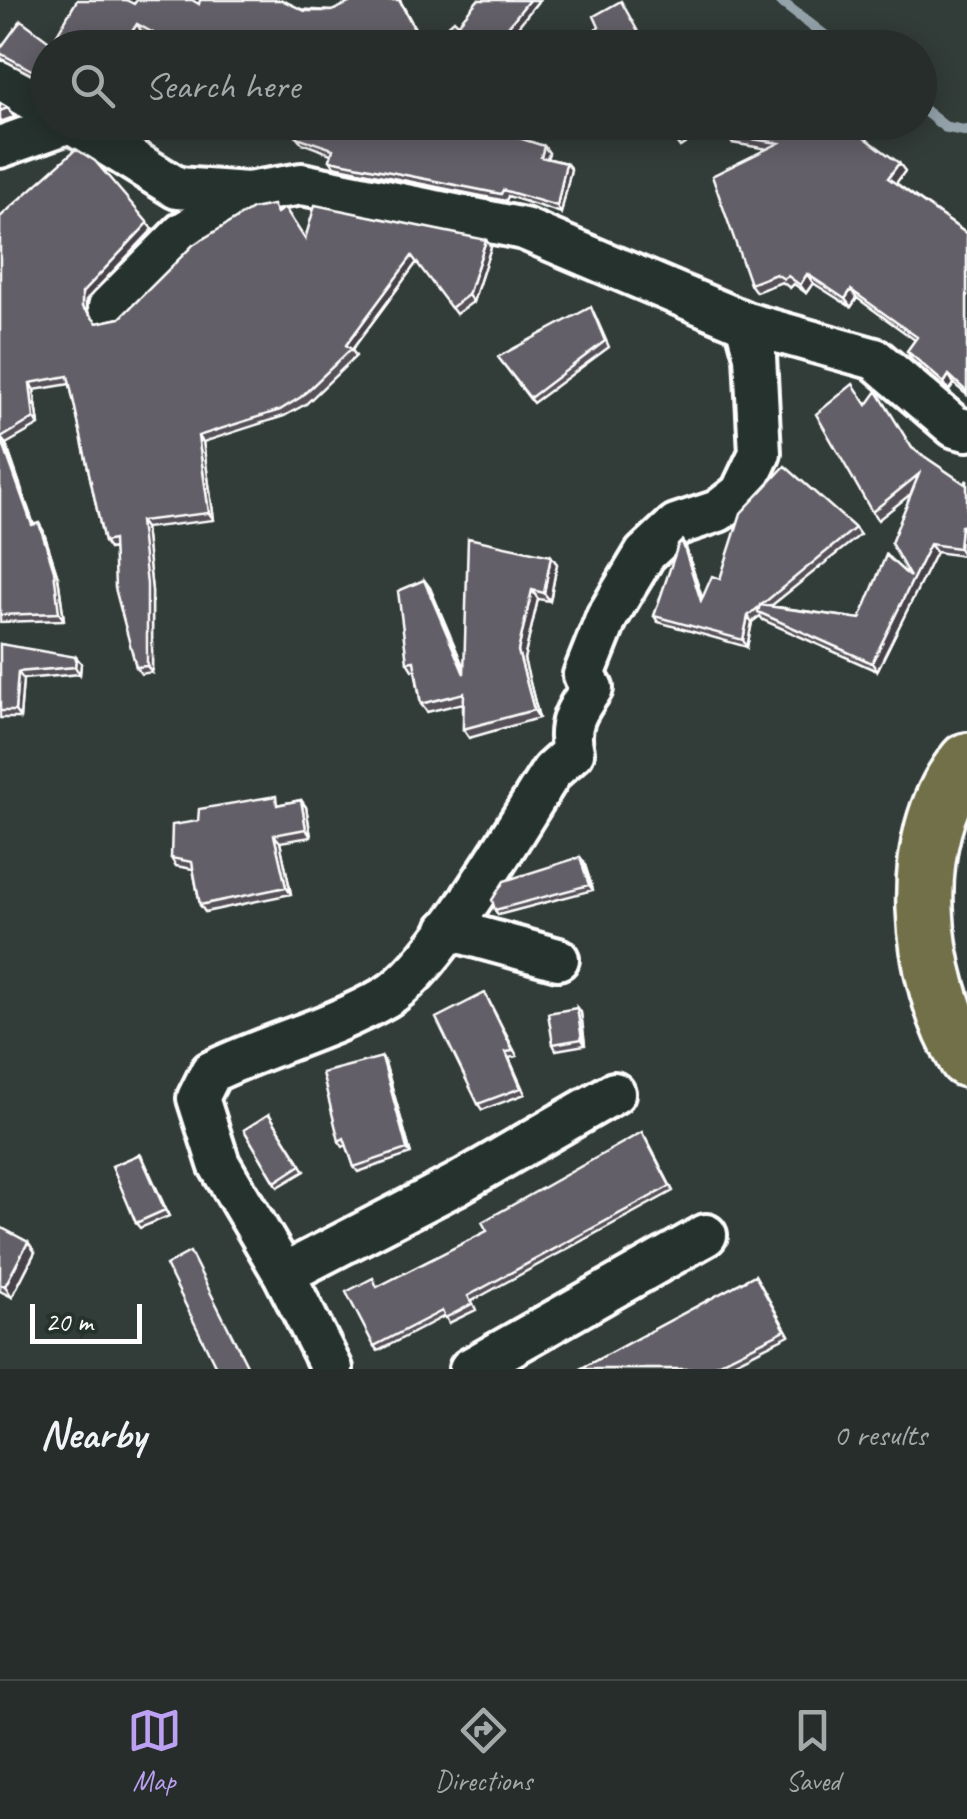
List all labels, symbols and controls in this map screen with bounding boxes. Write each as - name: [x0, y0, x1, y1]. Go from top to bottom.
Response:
- search box: [30, 30, 937, 140]
- icon: search: [65, 58, 120, 113]
- text: Search here: [145, 62, 300, 109]
- scale bar: [30, 1299, 142, 1344]
- text: 20 m: [45, 1304, 93, 1339]
- text: Nearby: [40, 1408, 146, 1461]
- text: 0 results: [833, 1414, 927, 1455]
- tab: Map: [127, 1703, 182, 1798]
- tab: Directions: [435, 1703, 532, 1798]
- tab: Saved: [785, 1703, 840, 1798]

